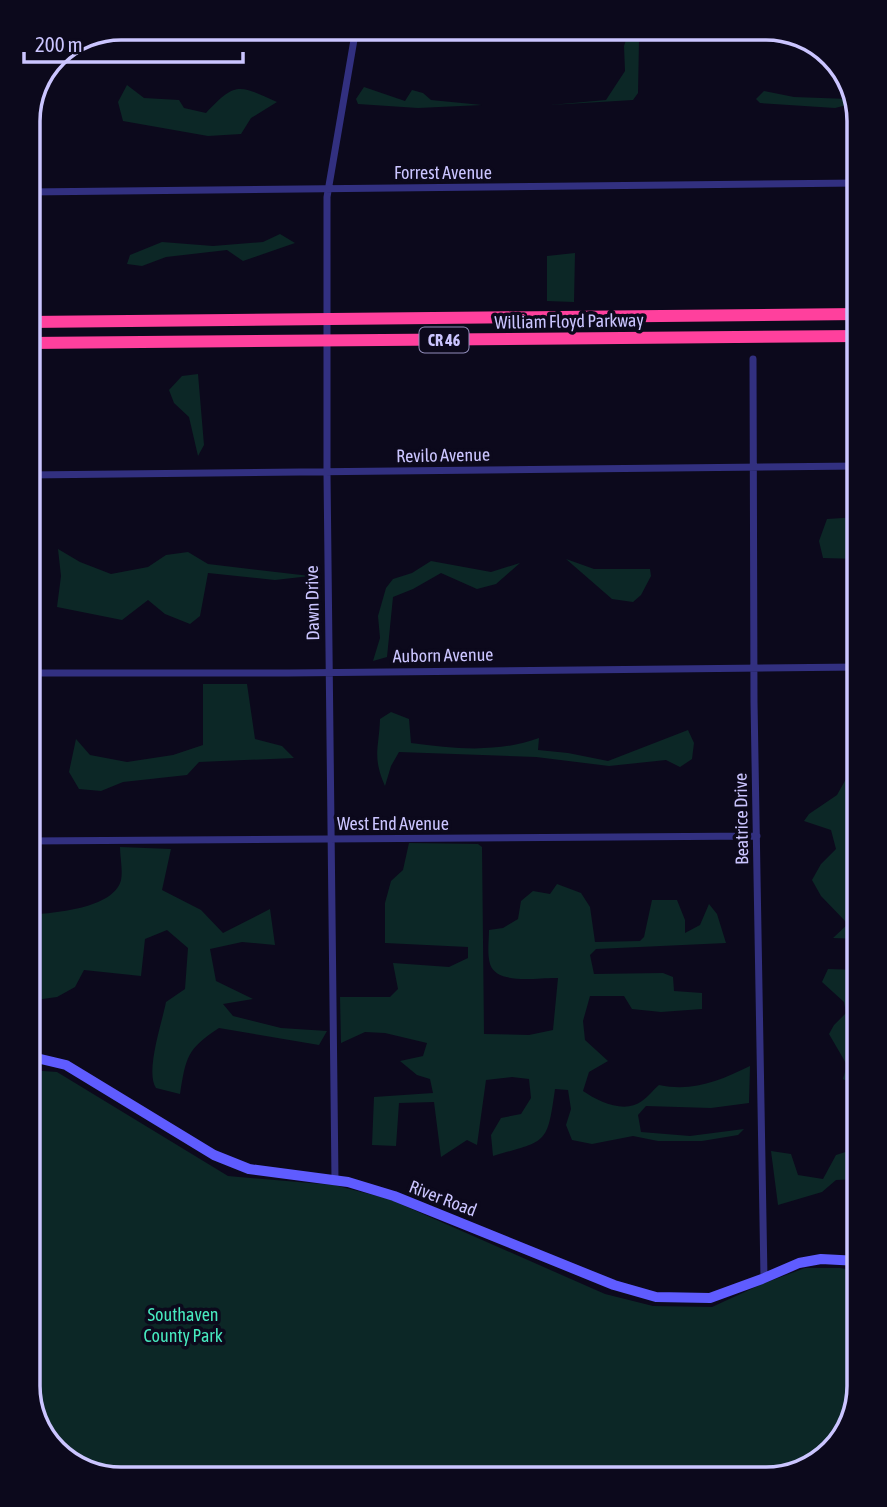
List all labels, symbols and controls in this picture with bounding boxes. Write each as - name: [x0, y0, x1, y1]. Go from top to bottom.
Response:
- scale bar: [24, 21, 243, 65]
- text: 200 m: [35, 32, 83, 56]
- street label: Forrest Avenue: [394, 162, 492, 183]
- street label: William Floyd Parkway: [494, 309, 644, 333]
- road number: CR 46: [420, 328, 468, 352]
- street label: Revilo Avenue: [396, 444, 490, 466]
- street label: Dawn Drive: [301, 565, 323, 641]
- street label: Auborn Avenue: [392, 644, 494, 666]
- street label: Beatrice Drive: [730, 773, 752, 865]
- street label: West End Avenue: [337, 813, 449, 834]
- street label: River Road: [406, 1176, 480, 1220]
- park label: Southaven County Park: [143, 1304, 223, 1346]

